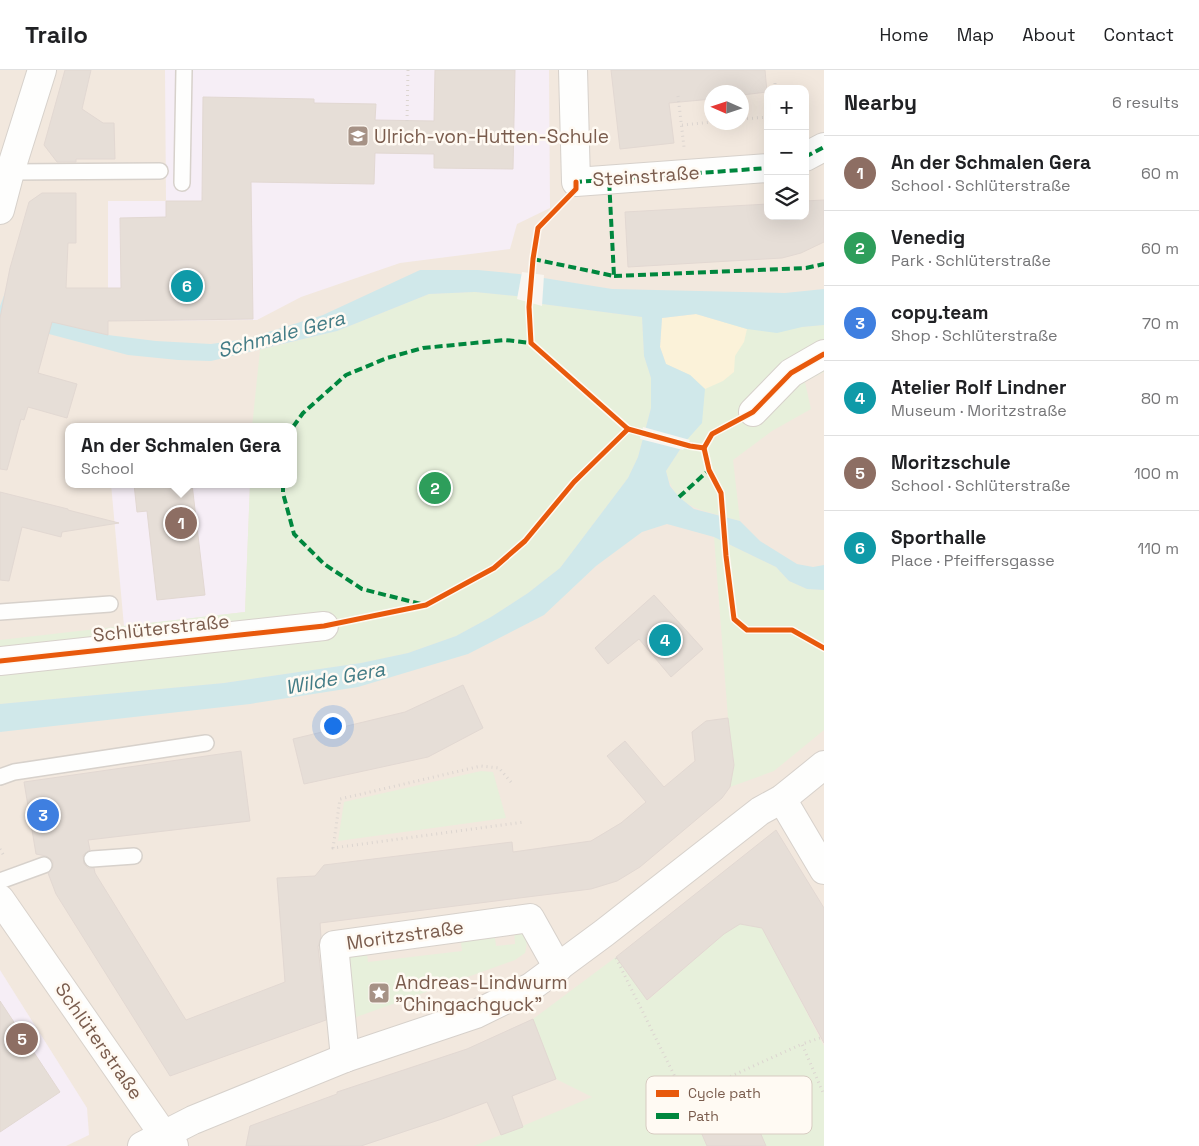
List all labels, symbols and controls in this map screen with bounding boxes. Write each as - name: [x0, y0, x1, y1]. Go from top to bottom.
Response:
- text: Trailo: [25, 19, 88, 50]
- text: Home: [880, 23, 929, 46]
- text: Map: [957, 23, 994, 46]
- text: About: [1022, 23, 1076, 46]
- text: Contact: [1104, 23, 1174, 46]
- north arrow: [704, 85, 749, 130]
- map controls: [764, 85, 809, 220]
- button: +: [764, 85, 809, 130]
- text: Nearby: [844, 89, 917, 116]
- text: 6 results: [1112, 92, 1179, 113]
- school or university icon: Ulrich-von-Hutten-Schule: [346, 124, 370, 148]
- place label: Ulrich-von-Hutten-Schule: [374, 124, 609, 149]
- button: −: [764, 130, 809, 175]
- text: An der Schmalen Gera: [891, 150, 1091, 175]
- street label: Steinstraße: [592, 160, 700, 192]
- text: 1: [856, 163, 864, 184]
- text: 60 m: [1141, 163, 1179, 184]
- button: layers: [764, 175, 809, 220]
- text: School · Schlüterstraße: [891, 175, 1071, 196]
- text: Venedig: [891, 225, 965, 250]
- text: 2: [855, 238, 865, 259]
- text: 60 m: [1141, 238, 1179, 259]
- text: Park · Schlüterstraße: [891, 250, 1051, 271]
- pin: 6: [171, 267, 203, 305]
- text: copy.team: [891, 300, 989, 325]
- water label: Schmale Gera: [214, 304, 348, 363]
- text: 3: [855, 313, 865, 334]
- text: 70 m: [1142, 313, 1179, 334]
- text: Shop · Schlüterstraße: [891, 325, 1057, 346]
- text: Atelier Rolf Lindner: [891, 375, 1066, 400]
- text: 4: [855, 388, 865, 409]
- text: 80 m: [1141, 388, 1179, 409]
- text: Museum · Moritzstraße: [891, 400, 1067, 421]
- popup: [65, 423, 297, 488]
- text: An der Schmalen Gera: [81, 433, 281, 458]
- text: Moritzschule: [891, 450, 1011, 475]
- text: School: [81, 458, 134, 479]
- text: 5: [855, 463, 865, 484]
- text: 100 m: [1134, 463, 1179, 484]
- pin: 2: [419, 469, 451, 507]
- text: School · Schlüterstraße: [891, 475, 1071, 496]
- pin: 1: [165, 504, 197, 542]
- text: Sporthalle: [891, 525, 986, 550]
- text: 6: [855, 538, 865, 559]
- text: 110 m: [1137, 538, 1179, 559]
- text: Place · Pfeiffersgasse: [891, 550, 1055, 571]
- street label: Schlüterstraße: [92, 608, 230, 648]
- pin: 4: [649, 621, 681, 659]
- water label: Wilde Gera: [283, 656, 387, 700]
- your location: [320, 713, 346, 739]
- pin: 3: [27, 796, 59, 834]
- street label: Moritzstraße: [345, 914, 465, 956]
- place label: Andreas-Lindwurm "Chingachguck": [395, 970, 568, 1017]
- street label: Schlüterstraße: [49, 978, 149, 1104]
- place icon: Andreas-Lindwurm "Chingachguck": [367, 981, 391, 1005]
- pin: 5: [6, 1020, 38, 1058]
- legend: [646, 1076, 812, 1134]
- text: Cycle path: [688, 1084, 761, 1102]
- text: Path: [688, 1107, 719, 1125]

